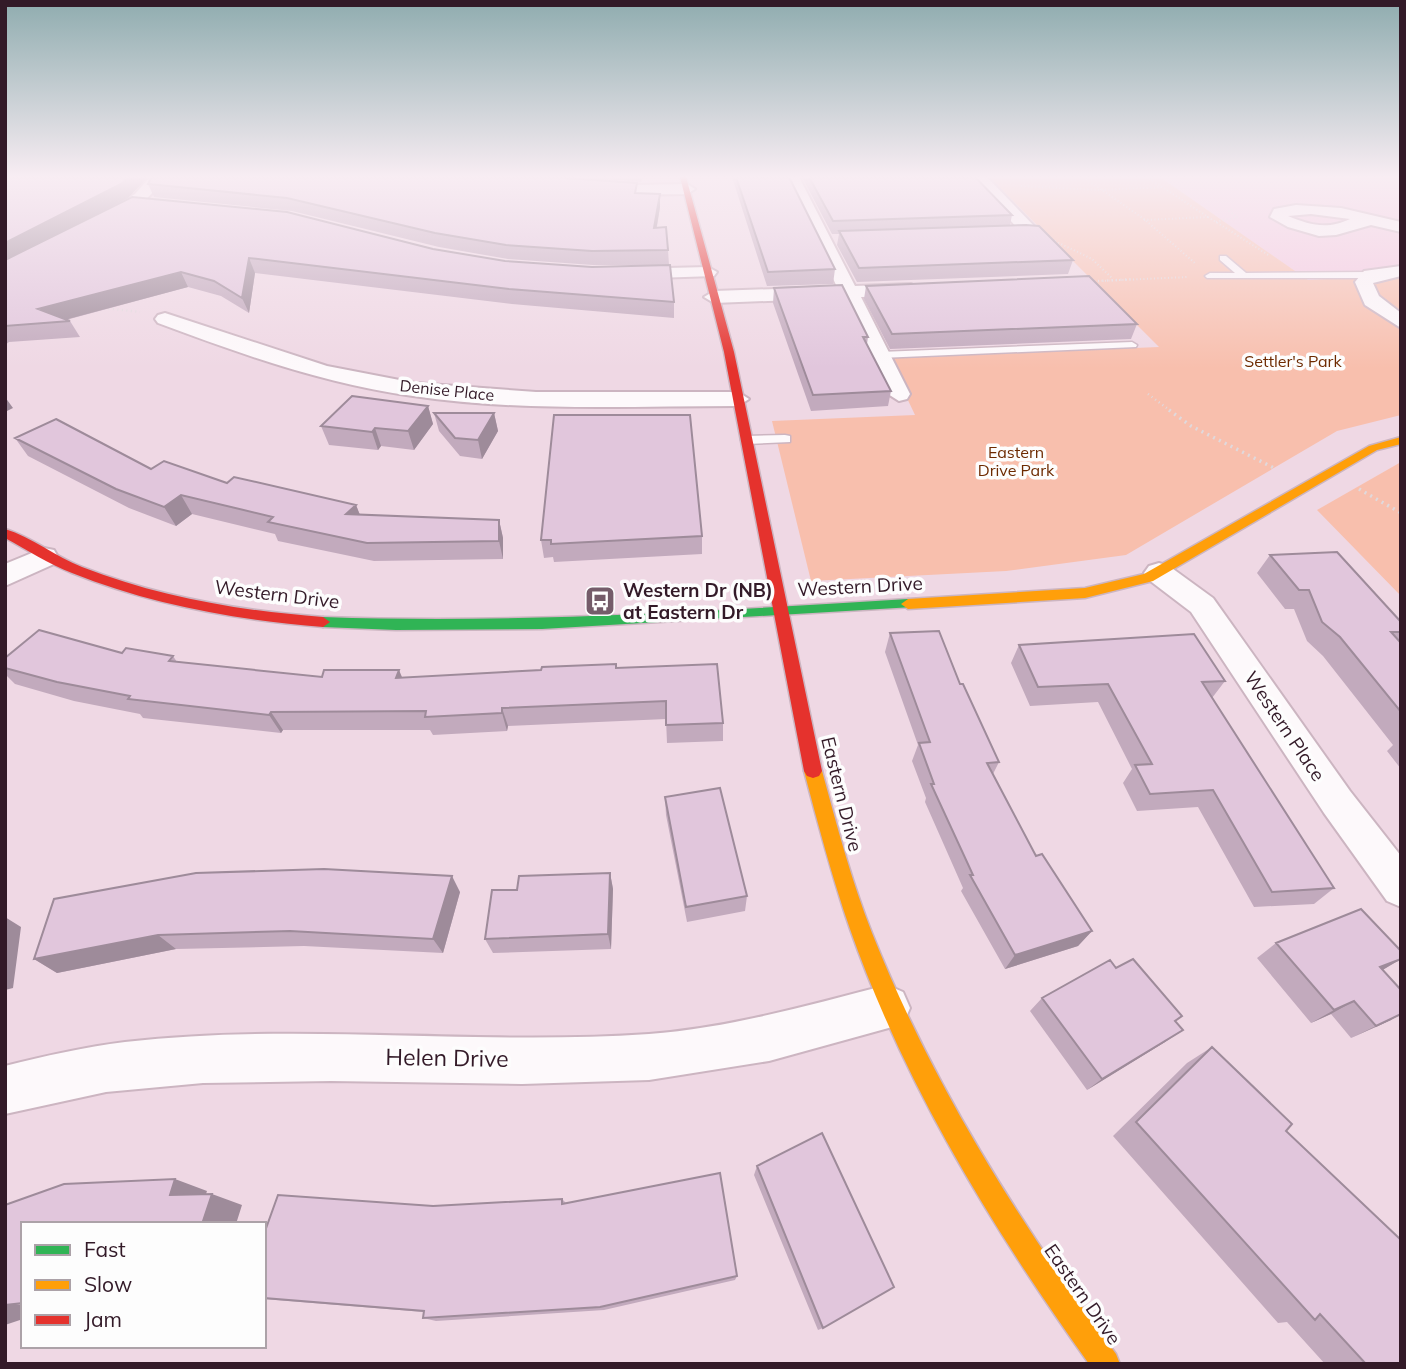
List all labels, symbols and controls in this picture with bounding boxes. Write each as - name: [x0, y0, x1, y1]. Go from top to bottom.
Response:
- park label: Settler's Park: [1244, 351, 1342, 371]
- street label: Denise Place: [399, 375, 495, 405]
- park label: Eastern Drive Park: [978, 442, 1055, 480]
- street label: Western Drive: [797, 571, 923, 601]
- street label: Western Drive: [213, 574, 341, 614]
- place label: Western Dr (NB) at Eastern Dr: [623, 578, 773, 624]
- bus stop icon: Western Dr (NB) at Eastern Dr: [583, 584, 617, 618]
- street label: Western Place: [1239, 666, 1331, 786]
- street label: Eastern Drive: [816, 734, 868, 854]
- street label: Helen Drive: [385, 1042, 509, 1073]
- legend: [21, 1222, 266, 1348]
- text: Fast: [84, 1236, 126, 1262]
- street label: Eastern Drive: [1039, 1239, 1127, 1349]
- text: Slow: [84, 1271, 132, 1297]
- text: Jam: [84, 1306, 122, 1332]

